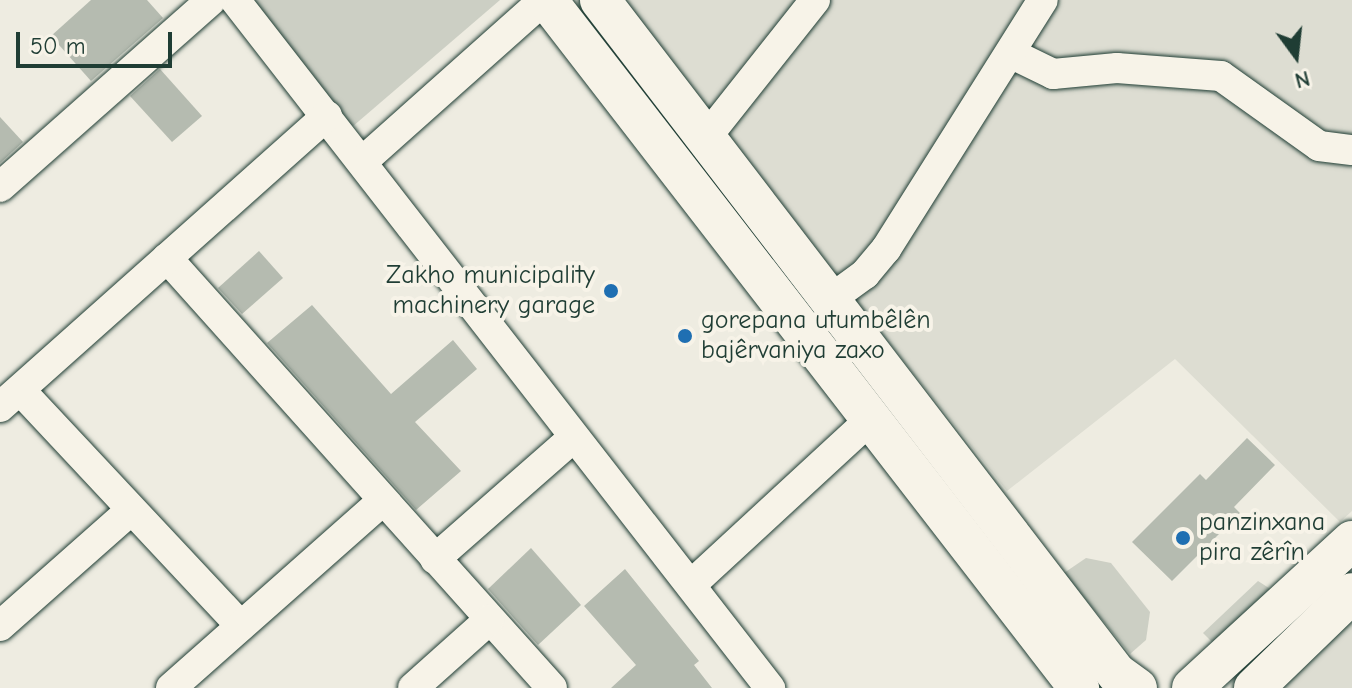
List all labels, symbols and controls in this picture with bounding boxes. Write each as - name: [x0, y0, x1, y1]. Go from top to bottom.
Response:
- scale bar: [20, 16, 176, 66]
- north arrow: [1256, 16, 1336, 96]
- text: 50 m: [30, 32, 86, 60]
- text: N: [1292, 65, 1313, 94]
- place label: Zakho municipality machinery garage: [386, 260, 595, 322]
- marker: Zakho municipality machinery garage: [602, 282, 620, 300]
- place label: gorepana utumbêlên bajêrvaniya zaxo: [701, 305, 931, 366]
- marker: gorepana utumbêlên bajêrvaniya zaxo: [676, 327, 694, 345]
- place label: panzinxana pira zêrîn: [1199, 507, 1325, 568]
- marker: panzinxana pira zêrîn: [1174, 529, 1192, 547]

